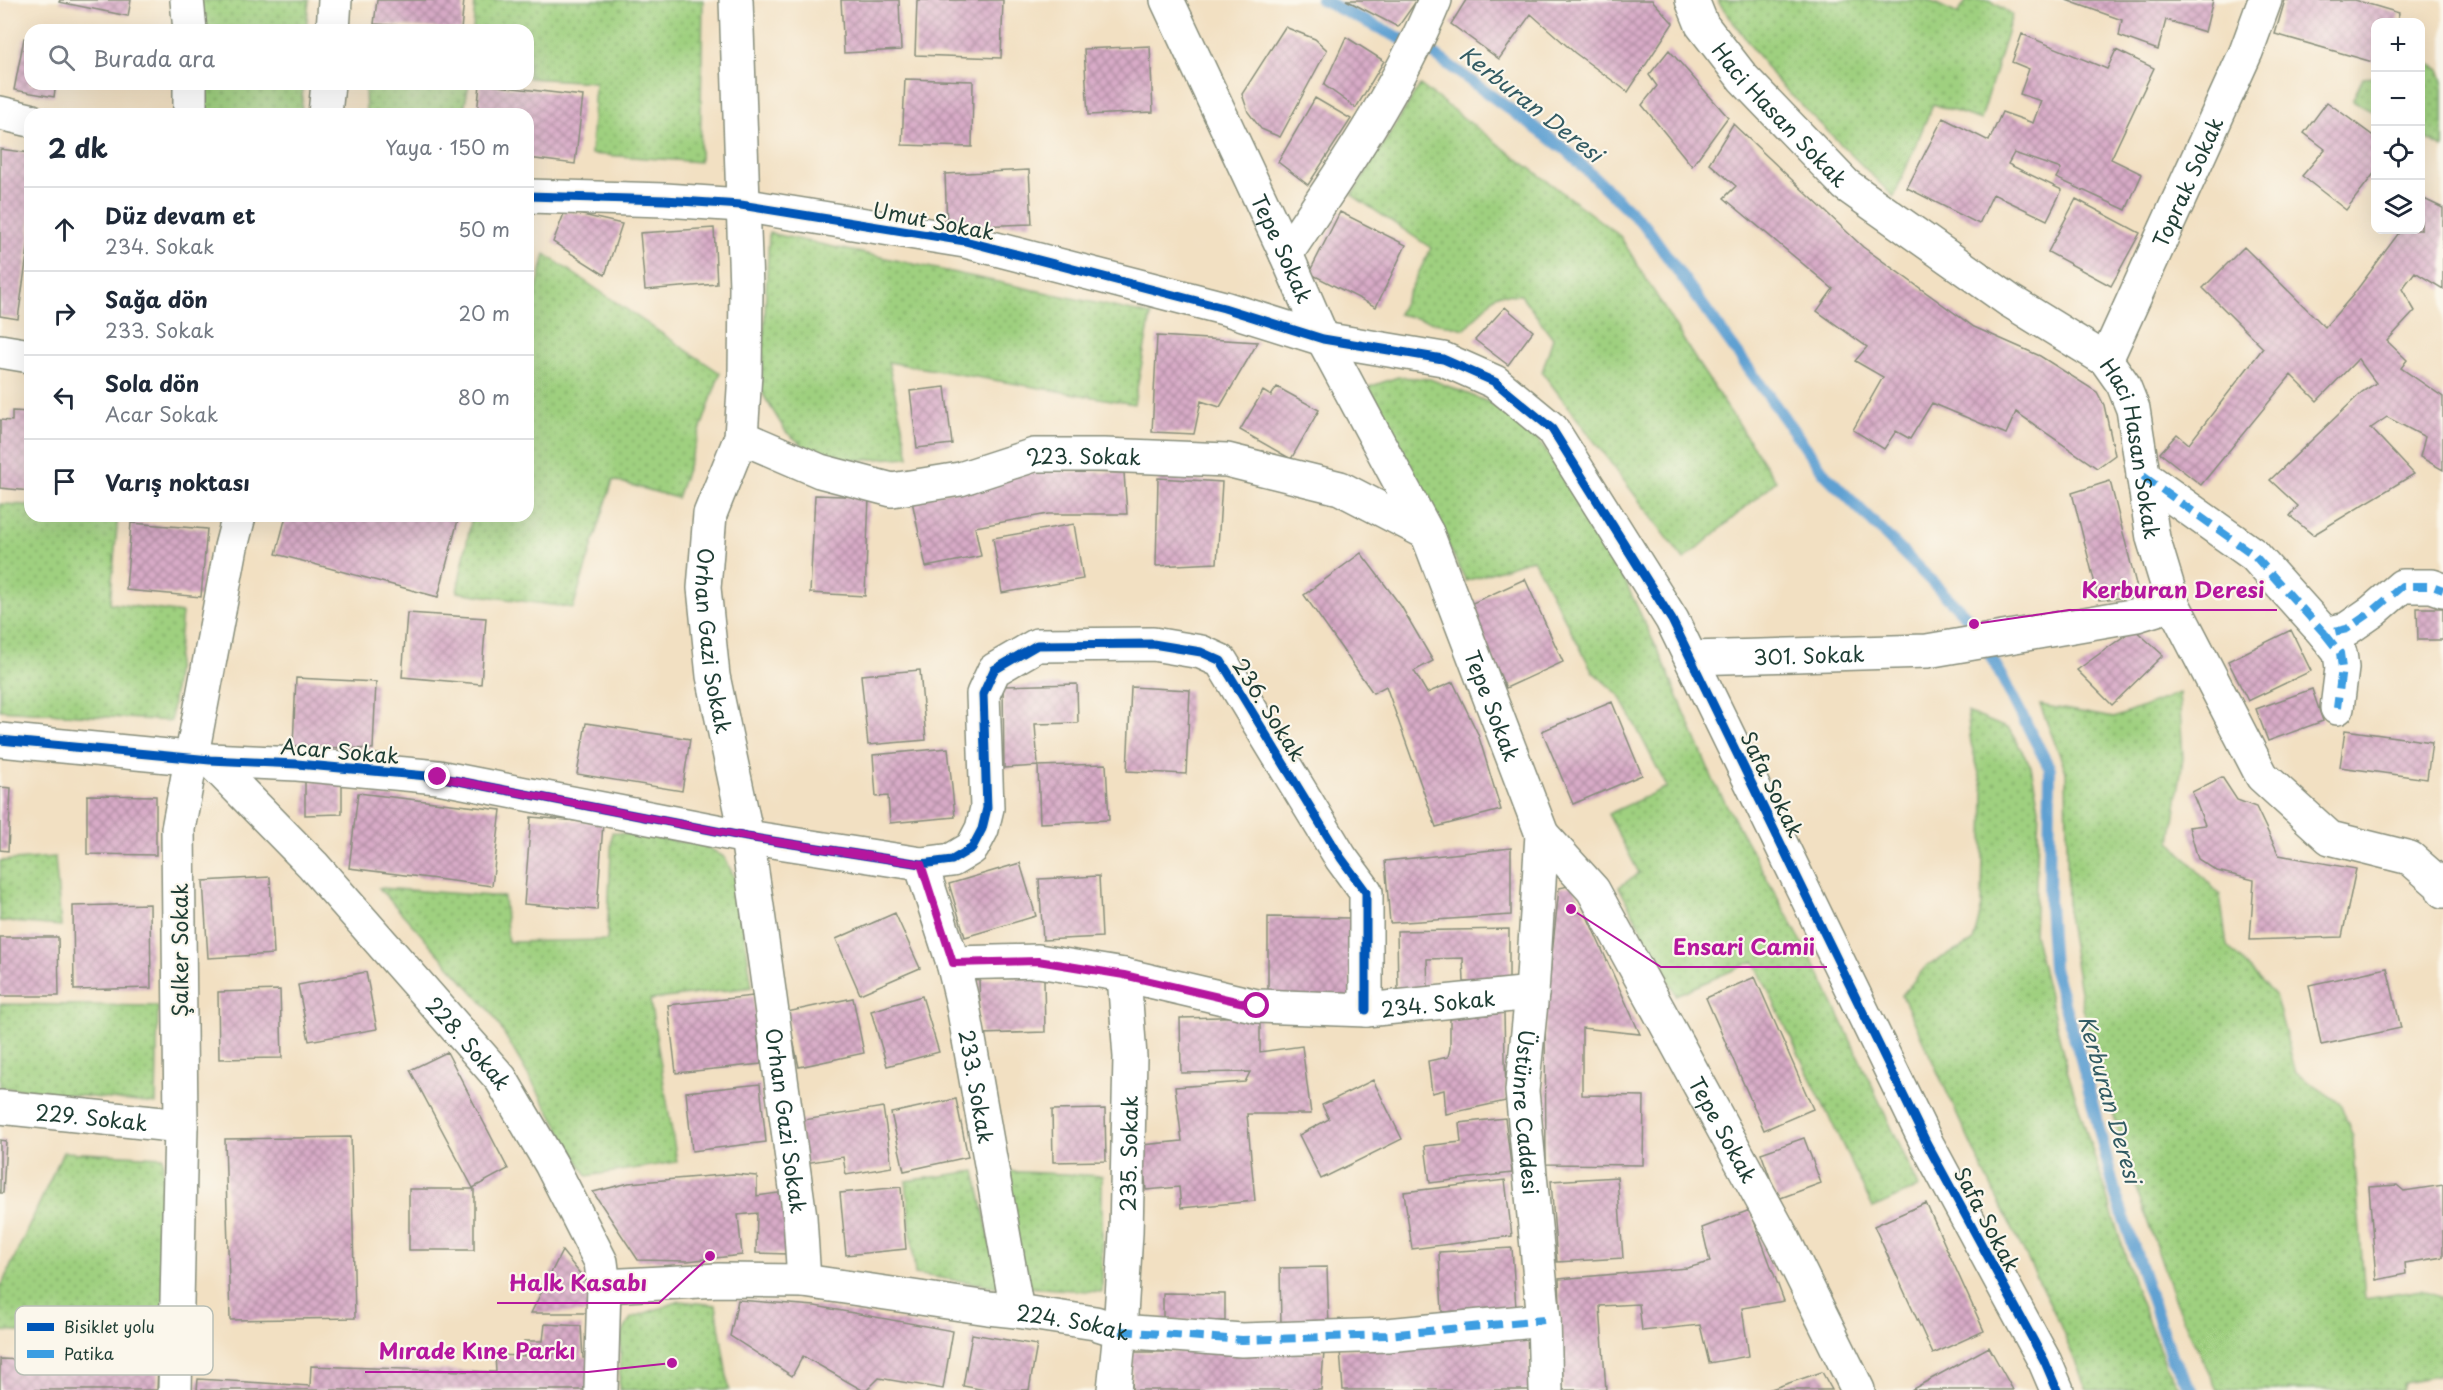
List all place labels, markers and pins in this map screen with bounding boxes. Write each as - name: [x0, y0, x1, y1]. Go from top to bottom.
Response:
- callout: Kerburan Deresi: [2069, 570, 2277, 610]
- callout: Ensari Camii: [1661, 927, 1827, 967]
- callout: Halk Kasabı: [497, 1263, 659, 1303]
- callout: Mırade Kıne Parkı: [365, 1332, 588, 1372]

